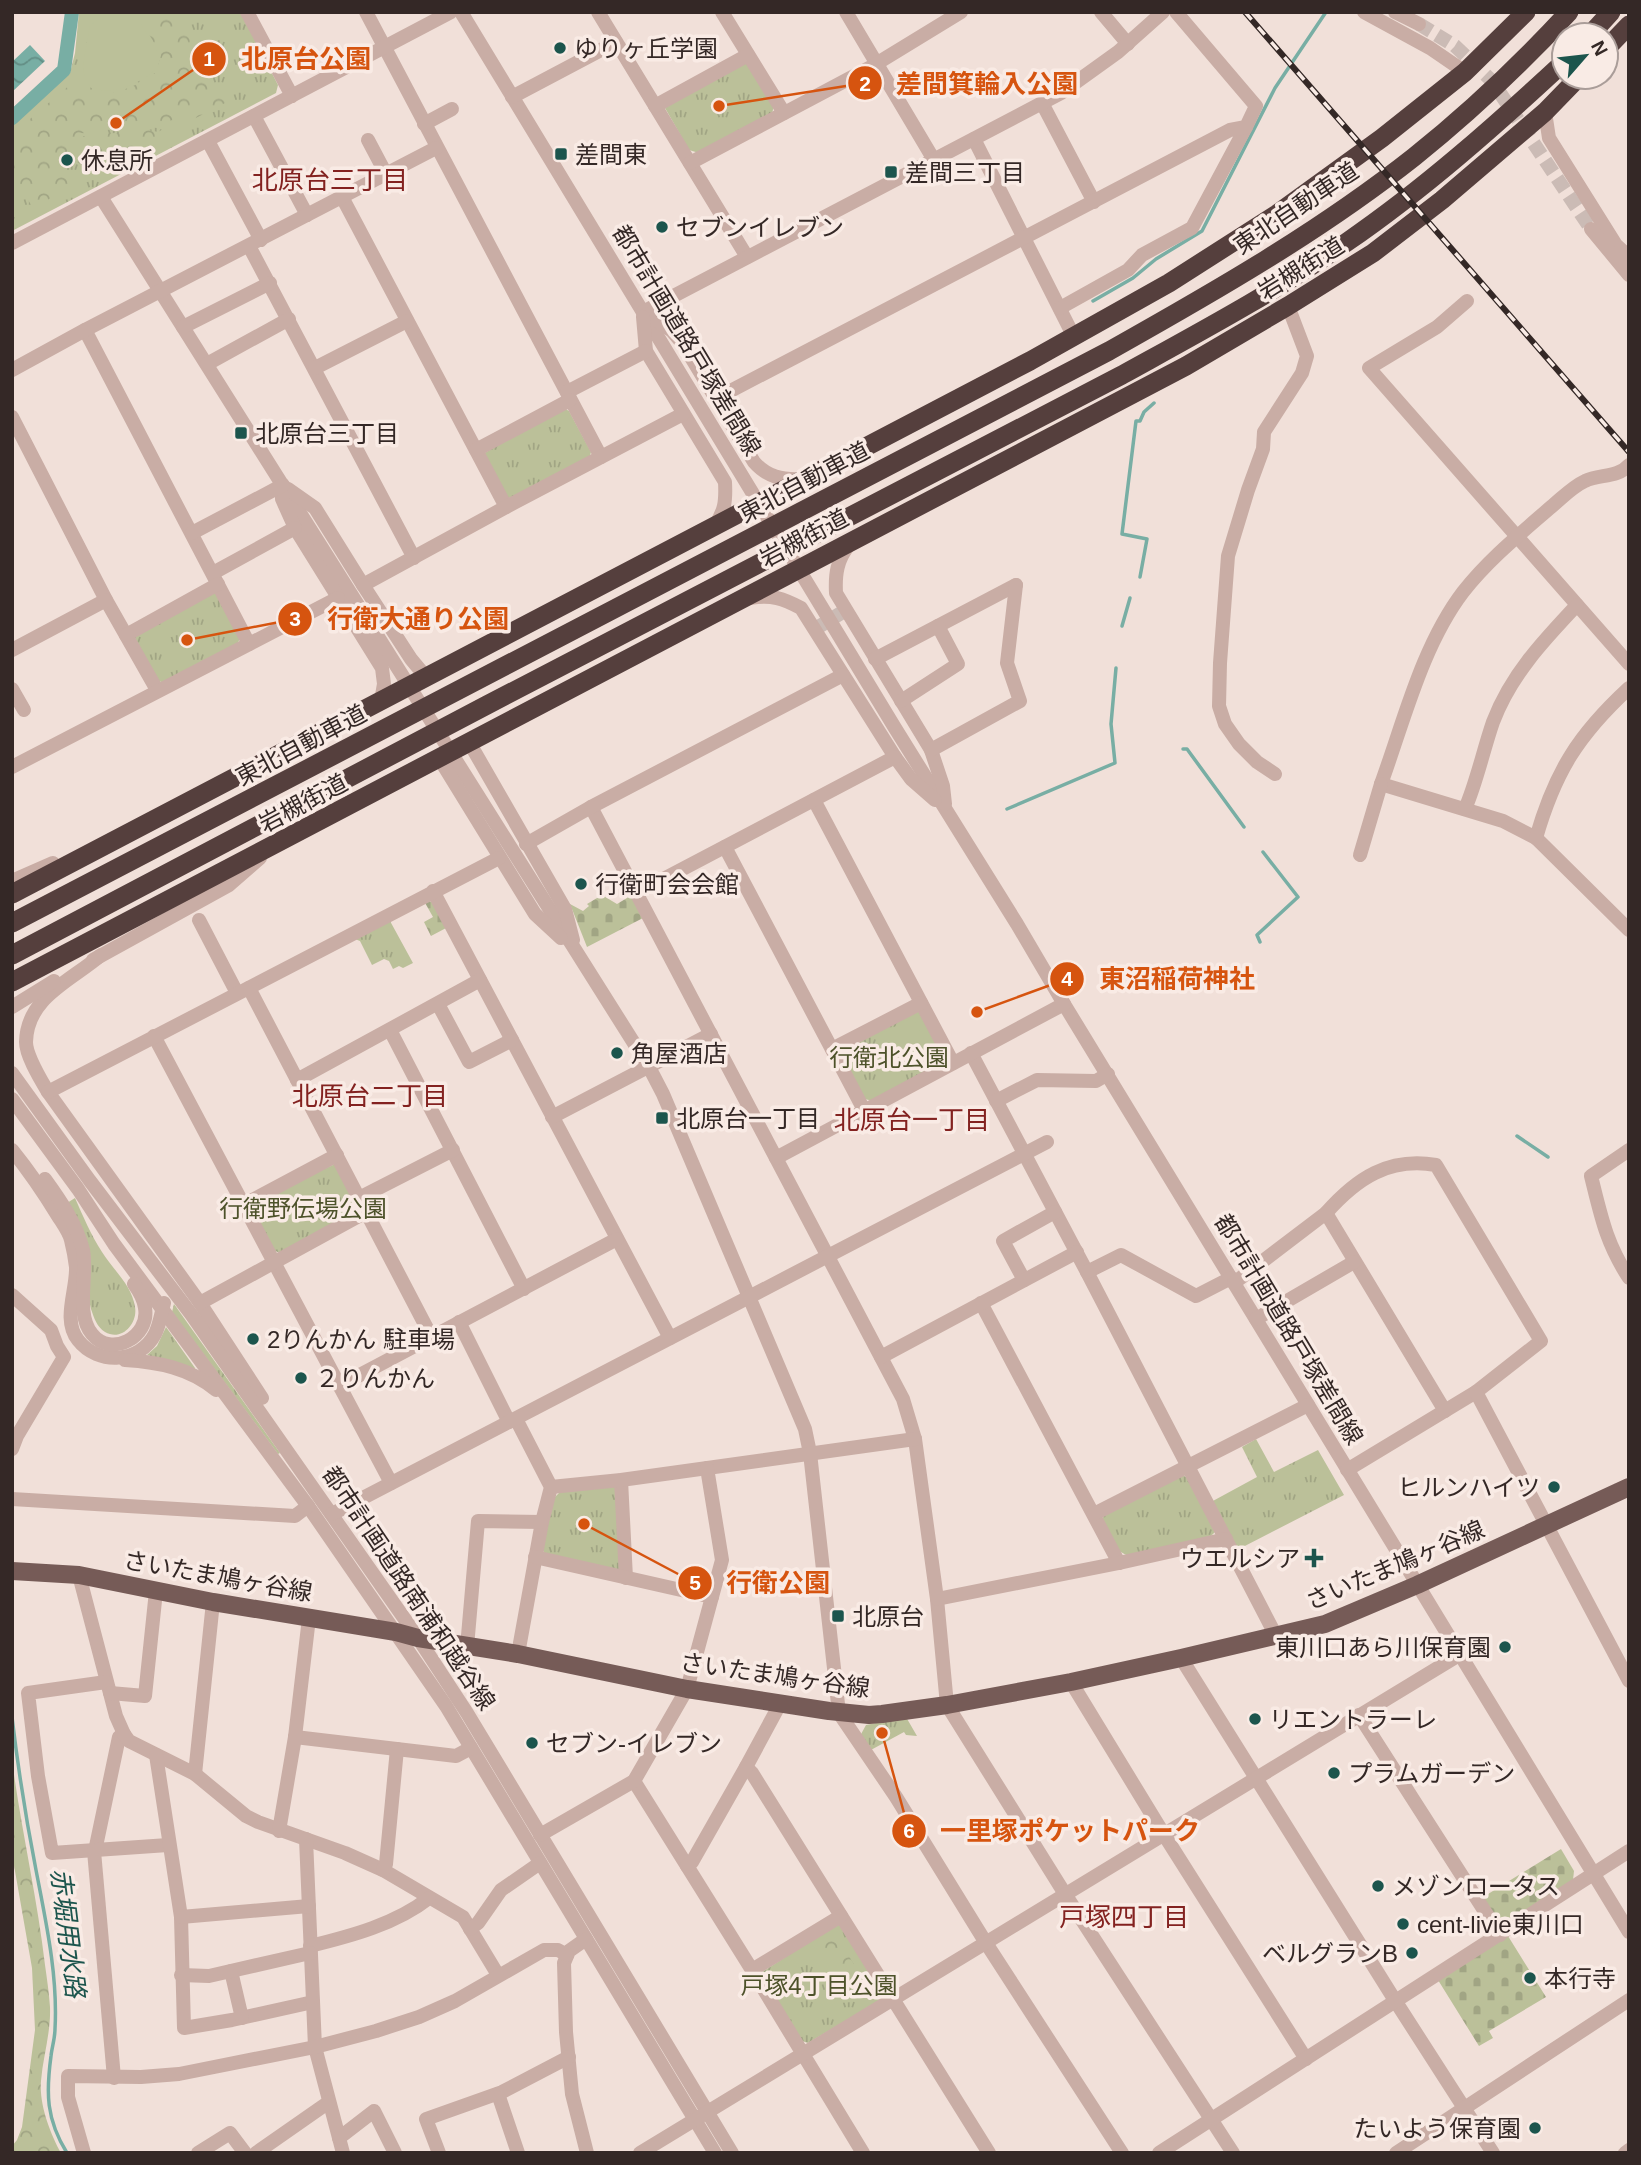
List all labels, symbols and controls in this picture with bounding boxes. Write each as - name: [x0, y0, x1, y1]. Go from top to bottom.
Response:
- north arrow: [1550, 21, 1620, 91]
- callout: 北原台公園: [192, 35, 385, 82]
- place label: ゆりヶ丘学園: [574, 35, 718, 62]
- text: N: [1587, 37, 1612, 59]
- marker: ゆりヶ丘学園: [552, 40, 568, 56]
- text: 北原台公園: [241, 44, 371, 74]
- text: 1: [203, 47, 215, 70]
- callout: 差間箕輪入公園: [847, 60, 1092, 107]
- text: 差間箕輪入公園: [896, 69, 1078, 99]
- text: 2: [859, 72, 871, 95]
- place label: 差間東: [575, 141, 647, 168]
- marker: 差間東: [553, 146, 569, 162]
- place label: 休息所: [81, 147, 153, 174]
- marker: 休息所: [59, 152, 75, 168]
- street label: 東北自動車道: [1229, 157, 1363, 259]
- place label: 差間三丁目: [905, 159, 1025, 186]
- marker: 差間三丁目: [883, 164, 899, 180]
- district label: 北原台三丁目: [252, 165, 408, 195]
- place label: セブンイレブン: [676, 214, 844, 241]
- marker: セブンイレブン: [654, 219, 670, 235]
- street label: 都市計画道路戸塚差間線: [607, 220, 767, 460]
- street label: 岩槻街道: [1253, 231, 1349, 305]
- place label: 北原台三丁目: [255, 420, 399, 447]
- marker: 北原台三丁目: [233, 425, 249, 441]
- street label: 東北自動車道: [734, 436, 874, 528]
- street label: 岩槻街道: [755, 504, 853, 572]
- callout: 行衛大通り公園: [278, 595, 523, 642]
- text: 行衛大通り公園: [327, 604, 509, 634]
- text: 3: [289, 607, 301, 630]
- street label: 東北自動車道: [231, 699, 371, 791]
- street label: 岩槻街道: [254, 769, 352, 837]
- place label: 行衛町会会館: [595, 871, 739, 898]
- marker: 行衛町会会館: [573, 876, 589, 892]
- callout: 東沼稲荷神社: [1050, 956, 1269, 1003]
- text: 東沼稲荷神社: [1099, 964, 1255, 994]
- text: 4: [1061, 967, 1073, 990]
- place label: 角屋酒店: [631, 1040, 727, 1067]
- park label: 行衛北公園: [829, 1044, 949, 1071]
- marker: 角屋酒店: [609, 1045, 625, 1061]
- district label: 北原台二丁目: [292, 1081, 448, 1111]
- place label: 北原台一丁目: [676, 1105, 820, 1132]
- district label: 北原台一丁目: [834, 1105, 990, 1135]
- marker: 北原台一丁目: [654, 1110, 670, 1126]
- park label: 行衛野伝場公園: [219, 1195, 387, 1222]
- street label: 都市計画道路戸塚差間線: [1209, 1209, 1369, 1449]
- place label: 2りんかん 駐車場: [267, 1326, 455, 1353]
- marker: 2りんかん 駐車場: [245, 1331, 261, 1347]
- place label: ２りんかん: [315, 1365, 435, 1392]
- marker: ２りんかん: [293, 1370, 309, 1386]
- street label: 都市計画道路南浦和越谷線: [317, 1461, 501, 1715]
- place label: ヒルンハイツ: [1397, 1474, 1540, 1501]
- marker: ヒルンハイツ: [1546, 1479, 1562, 1495]
- street label: さいたま鳩ヶ谷線: [1302, 1515, 1488, 1615]
- place label: ウエルシア: [1180, 1545, 1300, 1572]
- street label: さいたま鳩ヶ谷線: [121, 1546, 315, 1606]
- marker: ウエルシア: [1306, 1550, 1322, 1566]
- callout: 行衛公園: [677, 1559, 844, 1606]
- text: 行衛公園: [726, 1568, 830, 1598]
- text: 5: [689, 1571, 701, 1594]
- place label: 北原台: [852, 1603, 924, 1630]
- marker: 北原台: [830, 1608, 846, 1624]
- place label: 東川口あら川保育園: [1275, 1634, 1491, 1661]
- marker: 東川口あら川保育園: [1497, 1639, 1513, 1655]
- street label: さいたま鳩ヶ谷線: [678, 1648, 872, 1702]
- place label: リエントラーレ: [1269, 1706, 1437, 1733]
- marker: リエントラーレ: [1247, 1711, 1263, 1727]
- place label: セブン-イレブン: [546, 1730, 722, 1757]
- marker: セブン-イレブン: [524, 1735, 540, 1751]
- place label: プラムガーデン: [1348, 1760, 1515, 1787]
- marker: プラムガーデン: [1326, 1765, 1342, 1781]
- callout: 一里塚ポケットパーク: [891, 1808, 1214, 1855]
- text: 一里塚ポケットパーク: [940, 1816, 1200, 1846]
- text: 6: [903, 1819, 915, 1842]
- water label: 赤堀用水路: [45, 1867, 91, 2001]
- place label: メゾンロータス: [1392, 1873, 1560, 1900]
- marker: メゾンロータス: [1370, 1878, 1386, 1894]
- district label: 戸塚四丁目: [1059, 1902, 1189, 1932]
- place label: cent-livie東川口: [1417, 1911, 1584, 1938]
- marker: cent-livie東川口: [1395, 1916, 1411, 1932]
- place label: ベルグランB: [1262, 1940, 1398, 1967]
- marker: ベルグランB: [1404, 1945, 1420, 1961]
- place label: 本行寺: [1544, 1965, 1616, 1992]
- marker: 本行寺: [1522, 1970, 1538, 1986]
- park label: 戸塚4丁目公園: [740, 1972, 898, 1999]
- place label: たいよう保育園: [1353, 2115, 1521, 2142]
- marker: たいよう保育園: [1527, 2120, 1543, 2136]

